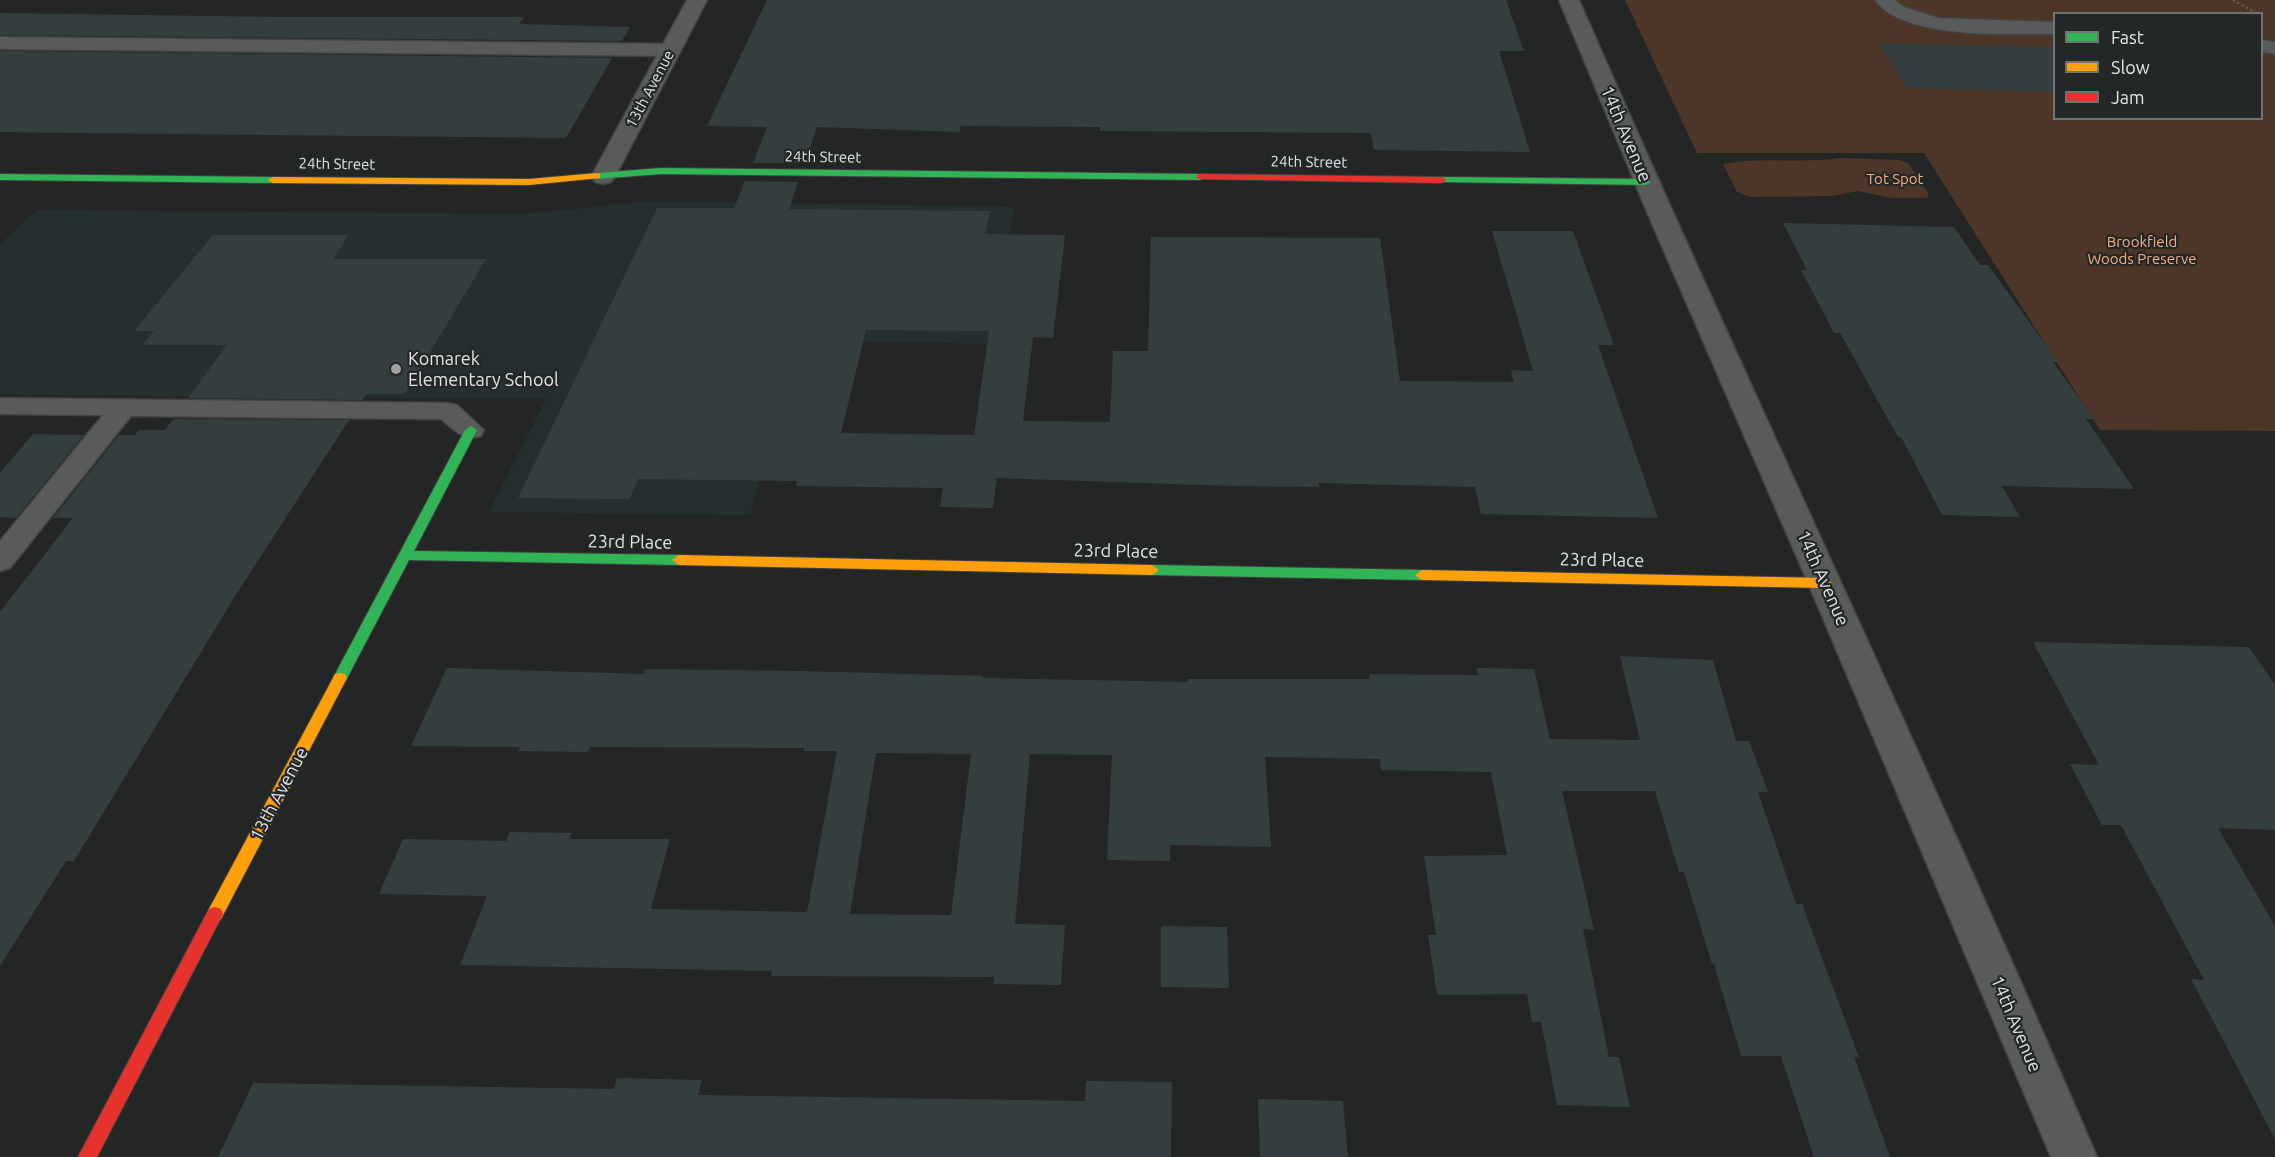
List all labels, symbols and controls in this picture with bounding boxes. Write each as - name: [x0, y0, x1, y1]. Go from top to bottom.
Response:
- legend: [2053, 12, 2263, 120]
- text: Fast: [2111, 27, 2144, 47]
- street label: 13th Avenue: [622, 47, 678, 131]
- text: Slow: [2111, 57, 2150, 77]
- street label: 14th Avenue: [1596, 83, 1656, 185]
- text: Jam: [2111, 87, 2145, 107]
- street label: 24th Street: [785, 147, 861, 167]
- street label: 24th Street: [1271, 152, 1347, 172]
- street label: 24th Street: [299, 154, 375, 174]
- park label: Tot Spot: [1866, 170, 1924, 188]
- park label: Brookfield Woods Preserve: [2087, 233, 2197, 268]
- place label: Komarek Elementary School: [408, 348, 559, 391]
- marker: Komarek Elementary School: [389, 362, 403, 376]
- street label: 14th Avenue: [1792, 527, 1854, 629]
- street label: 23rd Place: [587, 530, 673, 554]
- street label: 23rd Place: [1073, 539, 1159, 563]
- street label: 23rd Place: [1559, 548, 1645, 572]
- street label: 13th Avenue: [245, 744, 313, 844]
- street label: 14th Avenue: [1986, 973, 2046, 1075]

